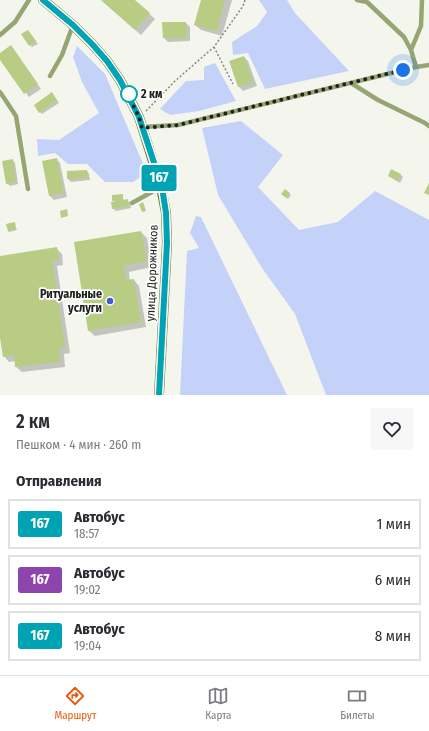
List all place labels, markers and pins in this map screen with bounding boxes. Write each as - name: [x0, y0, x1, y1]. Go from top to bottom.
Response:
- marker: 2 км: [120, 85, 138, 103]
- place label: 2 км: [140, 87, 163, 101]
- place label: Ритуальные услуги: [40, 287, 102, 315]
- marker: Ритуальные услуги: [105, 296, 115, 306]

